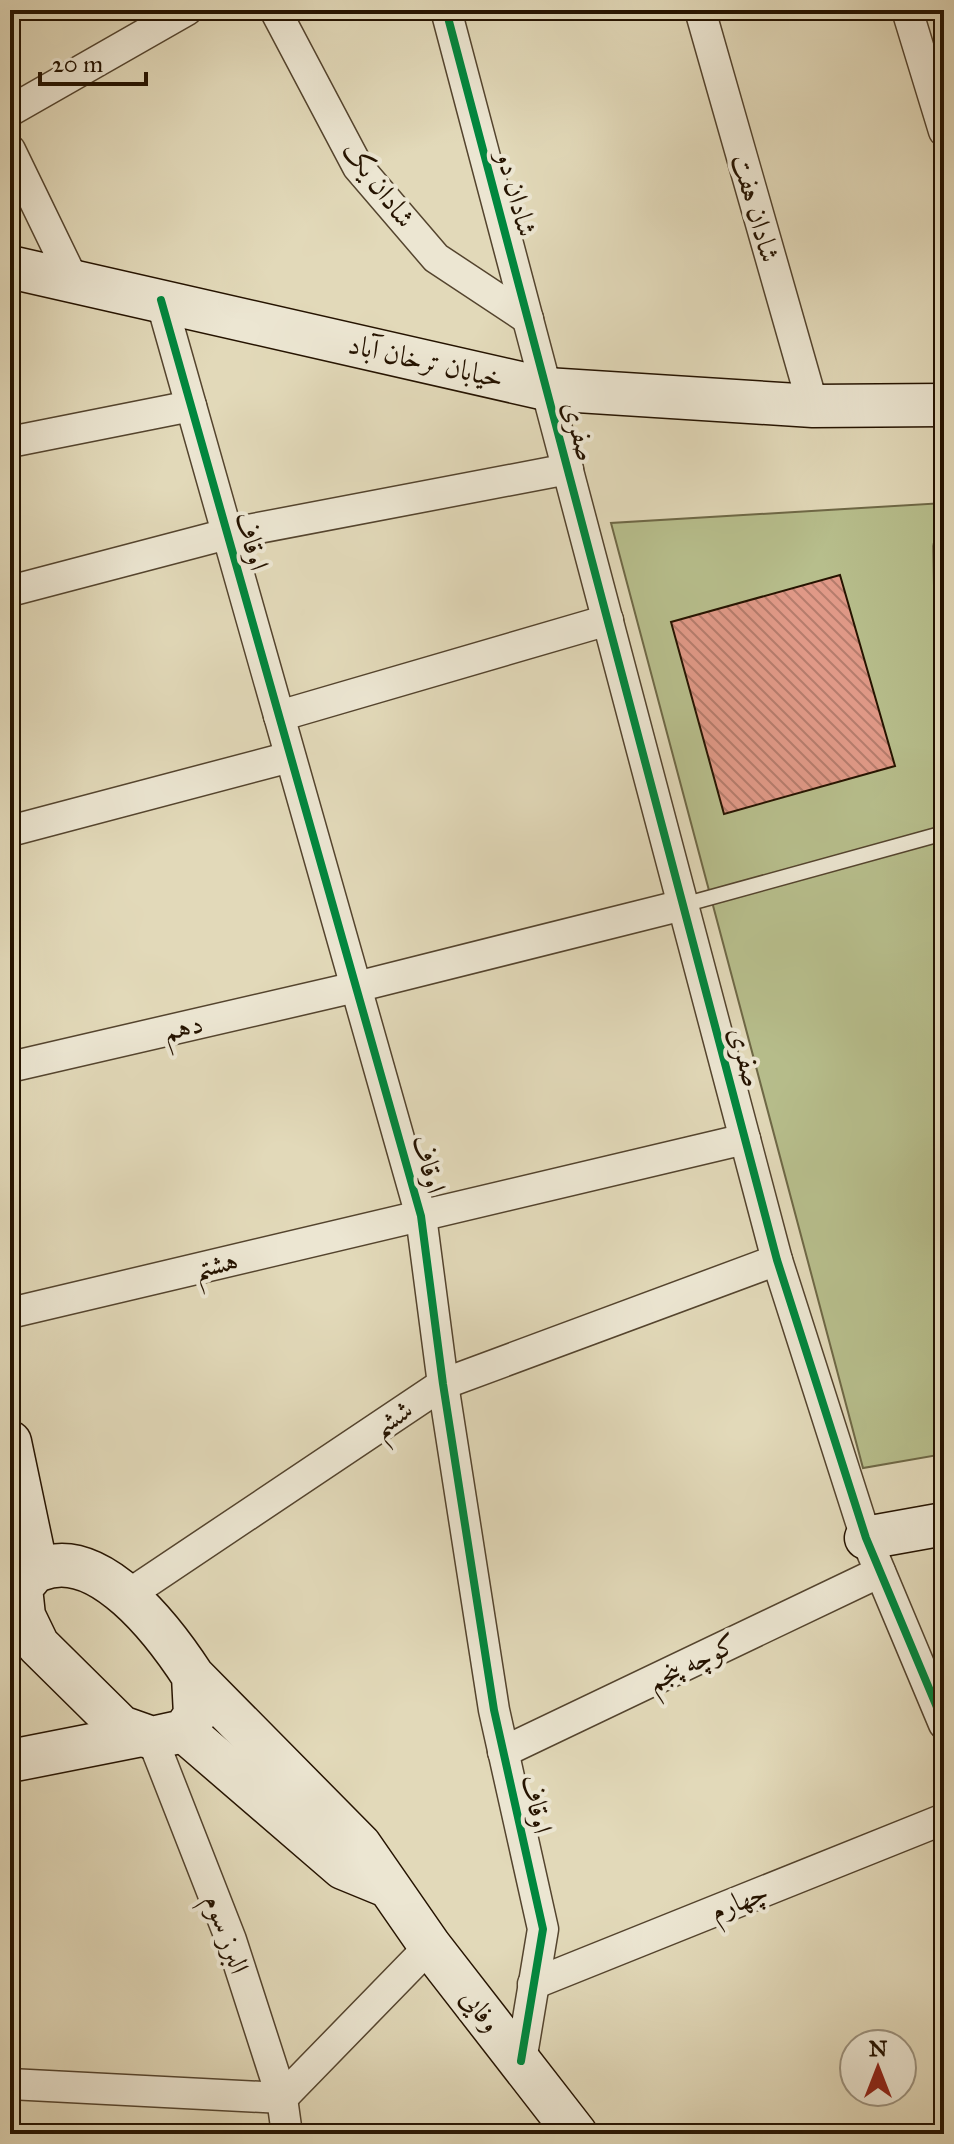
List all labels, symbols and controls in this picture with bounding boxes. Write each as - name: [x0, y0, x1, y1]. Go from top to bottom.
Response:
- scale bar: [40, 36, 146, 86]
- text: 20 m: [52, 49, 103, 79]
- street label: شادان یک: [335, 134, 423, 234]
- street label: شادان دو: [488, 145, 545, 240]
- street label: شادان هفت: [724, 150, 788, 266]
- street label: خیابان ترخان آباد: [345, 326, 507, 396]
- street label: صفری: [555, 397, 605, 465]
- street label: اوقاف: [227, 508, 277, 574]
- street label: دهم: [160, 1005, 208, 1057]
- street label: صفری: [721, 1023, 771, 1091]
- street label: اوقاف: [404, 1131, 454, 1197]
- street label: هشتم: [191, 1242, 244, 1296]
- street label: ششم: [365, 1392, 425, 1453]
- street label: کوچه پنجم: [641, 1625, 746, 1707]
- street label: اوقاف: [513, 1771, 561, 1837]
- street label: چهارم: [705, 1874, 776, 1935]
- street label: البرز سوم: [190, 1890, 257, 1981]
- street label: وفایی: [452, 1981, 509, 2040]
- north arrow: [838, 2028, 918, 2108]
- text: N: [869, 2035, 888, 2062]

